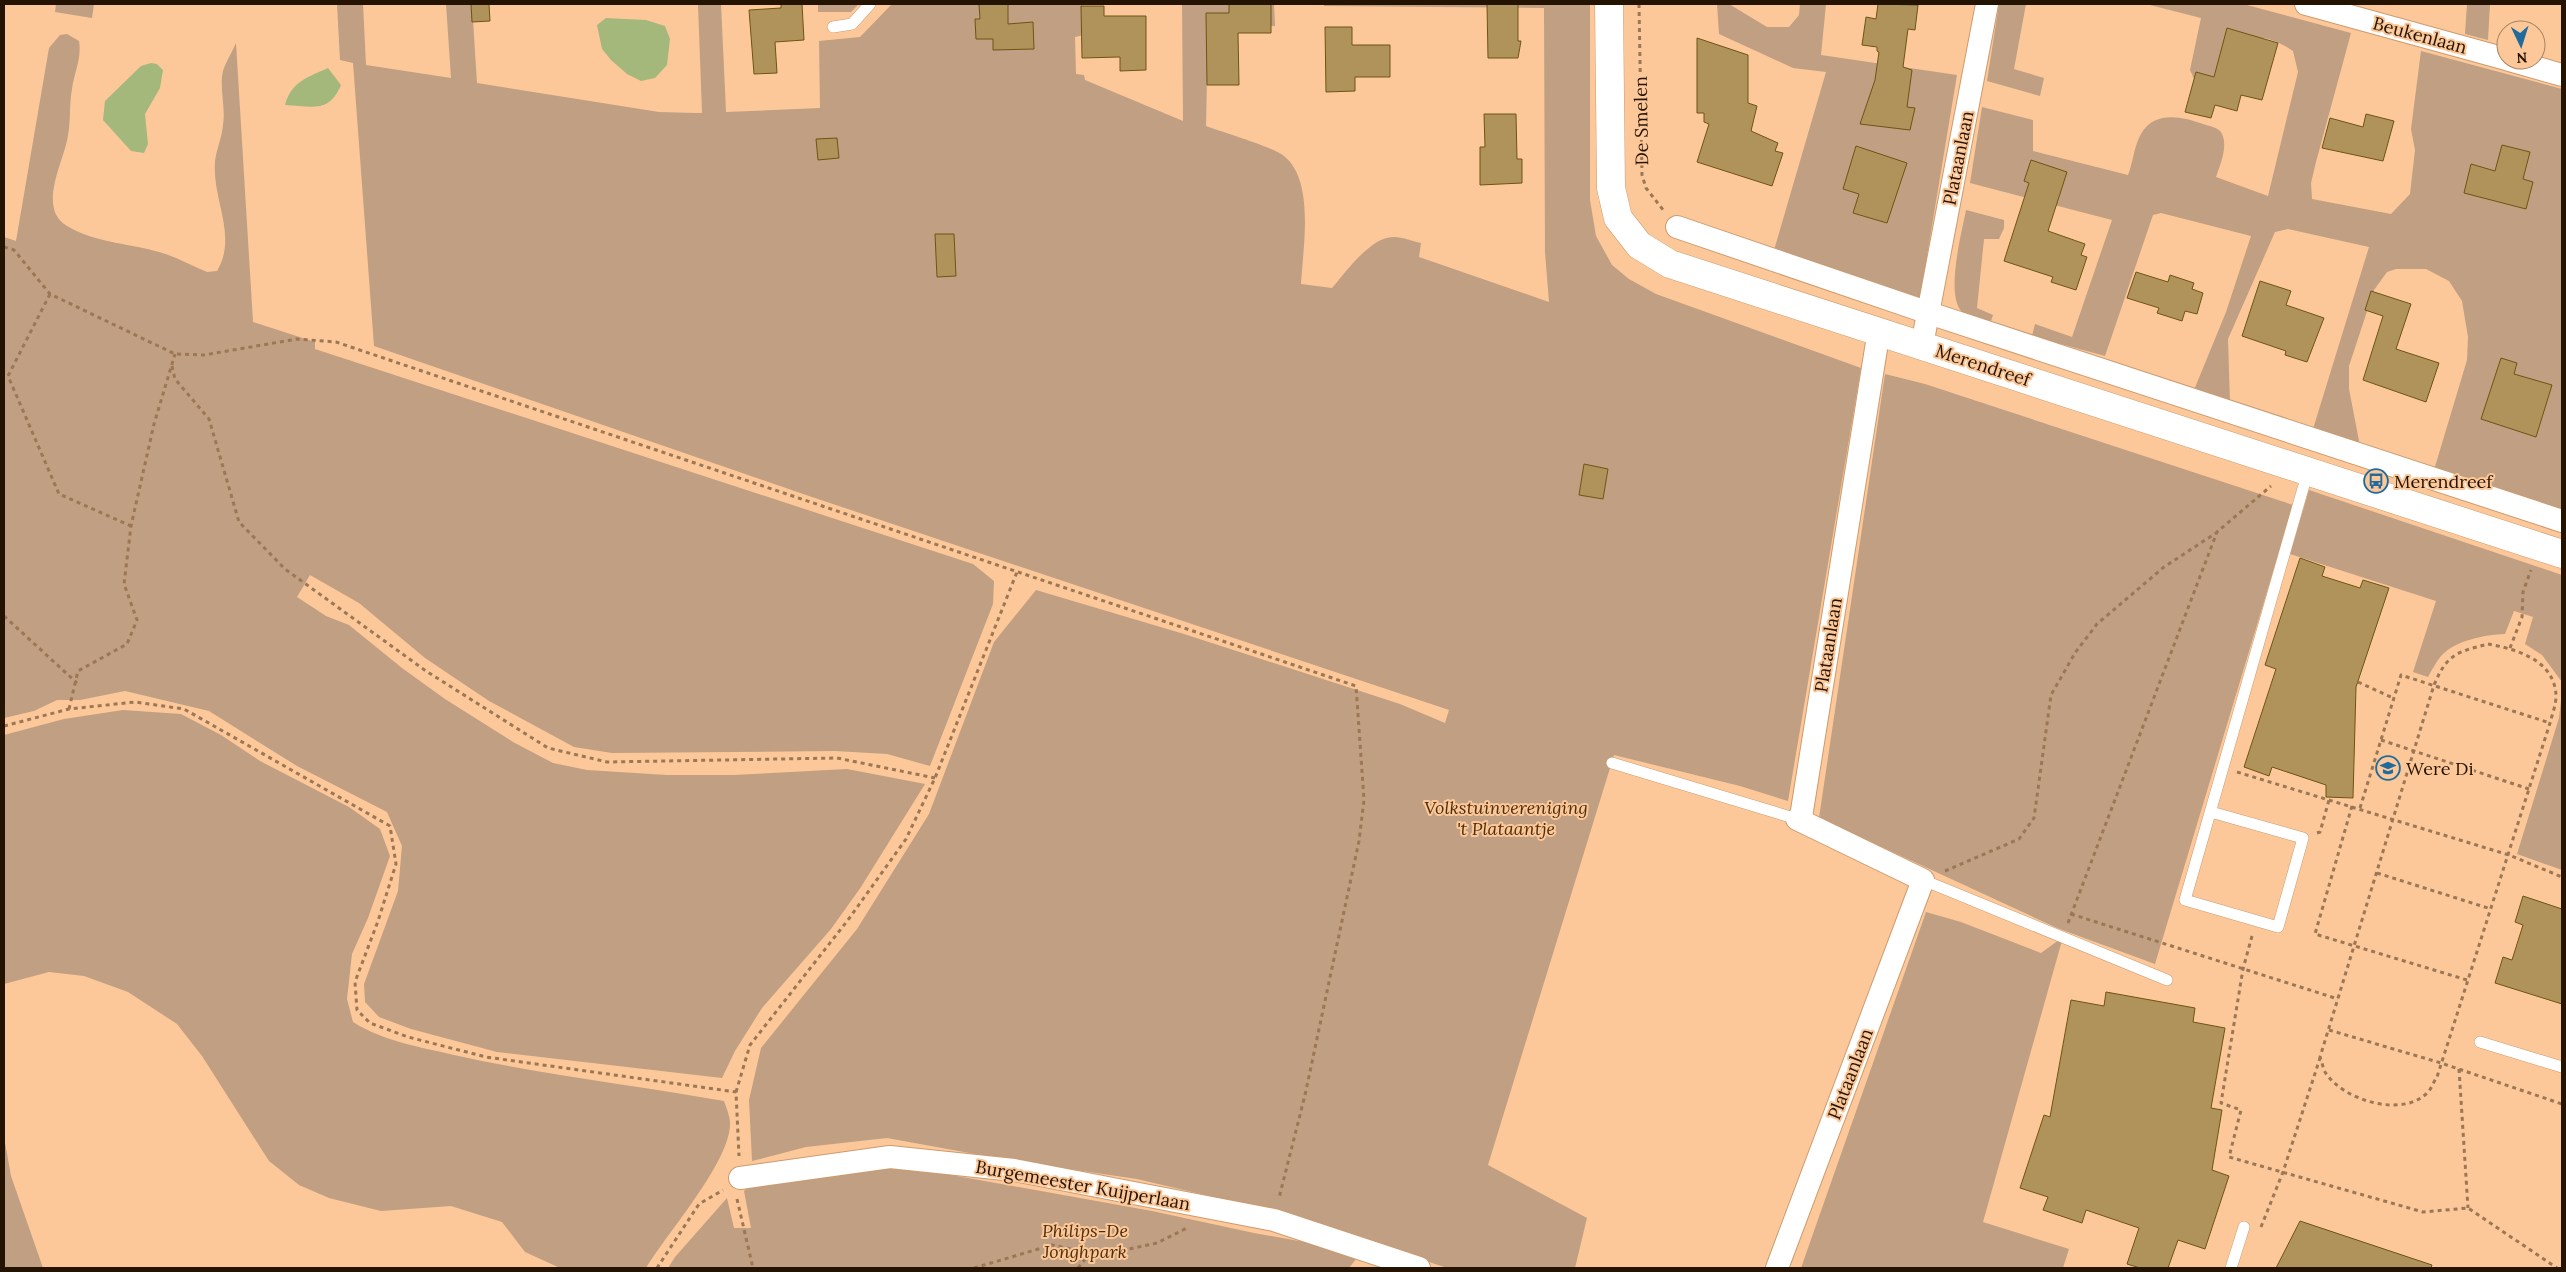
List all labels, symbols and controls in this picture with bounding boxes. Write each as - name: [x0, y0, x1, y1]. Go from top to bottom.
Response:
- street label: Beukenlaan: [2371, 11, 2470, 59]
- north arrow: [2496, 20, 2546, 70]
- text: N: [2516, 49, 2528, 67]
- street label: De Smelen: [1629, 76, 1653, 166]
- street label: Plataanlaan: [1938, 109, 1978, 207]
- street label: Merendreef: [1933, 339, 2035, 392]
- bus stop icon: Merendreef: [2363, 468, 2389, 494]
- place label: Merendreef: [2394, 470, 2494, 493]
- street label: Plataanlaan: [1809, 596, 1847, 694]
- school or university icon: Were Di: [2375, 755, 2401, 781]
- place label: Were Di: [2406, 757, 2474, 780]
- park label: Volkstuinvereniging 't Plataantje: [1424, 796, 1588, 840]
- street label: Plataanlaan: [1822, 1025, 1878, 1123]
- street label: Burgemeester Kuijperlaan: [974, 1155, 1192, 1215]
- park label: Philips-De Jonghpark: [1042, 1219, 1128, 1263]

